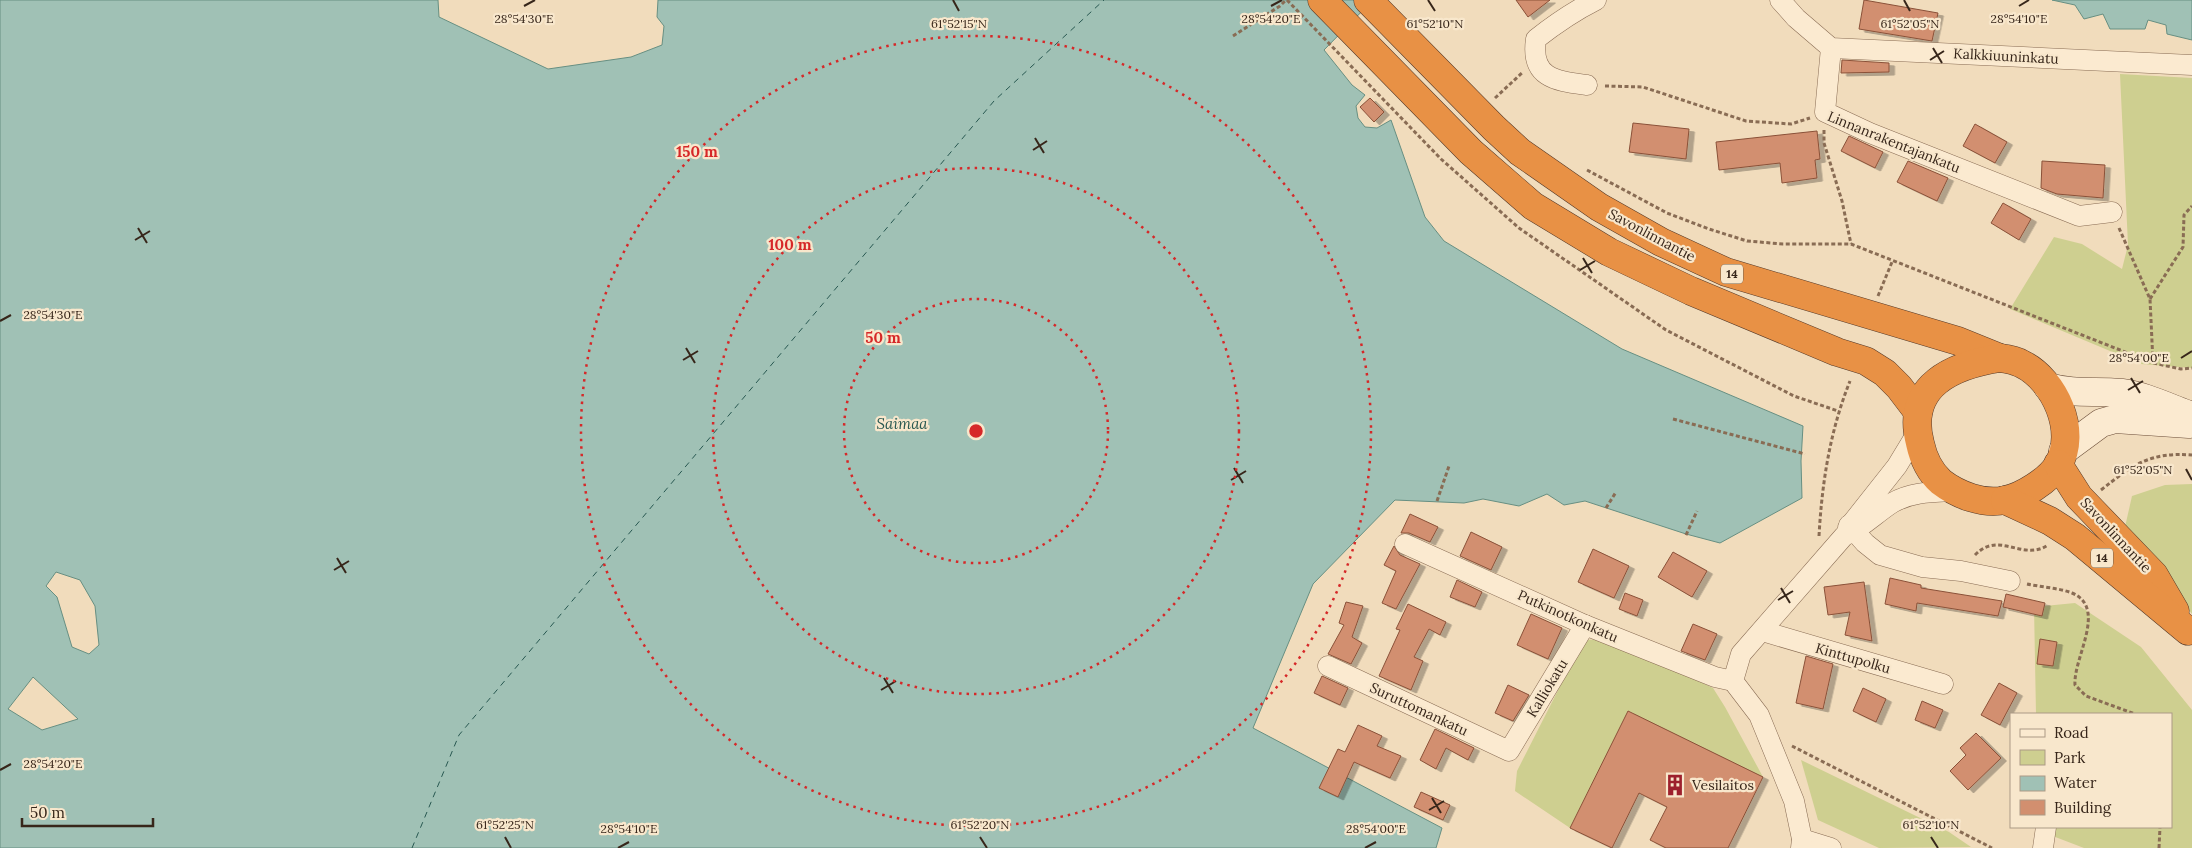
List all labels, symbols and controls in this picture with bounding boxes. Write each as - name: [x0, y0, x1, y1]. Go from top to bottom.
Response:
- text: 28°54'30"E: [494, 11, 554, 26]
- text: 28°54'20"E: [1242, 11, 1300, 26]
- text: 28°54'10"E: [1991, 11, 2047, 26]
- text: 61°52'15"N: [931, 16, 987, 31]
- text: 61°52'10"N: [1407, 16, 1463, 31]
- text: 61°52'05"N: [1881, 16, 1939, 31]
- street label: Kalkkiuuninkatu: [1953, 44, 2059, 68]
- street label: Linnanrakentajankatu: [1825, 107, 1963, 177]
- text: 150 m: [676, 142, 718, 161]
- street label: Savonlinnantie: [1605, 205, 1699, 266]
- text: 100 m: [769, 235, 812, 254]
- road number: 14: [1721, 264, 1743, 284]
- text: 28°54'30"E: [23, 307, 83, 322]
- text: 50 m: [865, 328, 901, 347]
- text: 28°54'00"E: [2109, 350, 2169, 365]
- water label: Saimaa: [876, 414, 928, 433]
- centre of rings: [967, 422, 985, 440]
- text: 61°52'05"N: [2114, 462, 2172, 477]
- street label: Savonlinnantie: [2077, 494, 2156, 577]
- road number: 14: [2091, 548, 2113, 568]
- street label: Putkinotkonkatu: [1515, 586, 1621, 646]
- street label: Kinttupolku: [1813, 639, 1893, 677]
- street label: Kalliokatu: [1523, 656, 1571, 720]
- street label: Suruttomankatu: [1367, 678, 1471, 740]
- legend: [2010, 713, 2172, 828]
- text: Road: [2054, 723, 2089, 742]
- text: Park: [2054, 748, 2085, 767]
- text: 28°54'20"E: [24, 756, 82, 771]
- building icon: Vesilaitos: [1662, 772, 1688, 798]
- text: Water: [2054, 773, 2097, 792]
- place label: Vesilaitos: [1691, 776, 1754, 794]
- scale bar: [22, 796, 154, 828]
- text: Building: [2054, 798, 2112, 817]
- text: 50 m: [30, 803, 65, 822]
- text: 61°52'25"N: [476, 817, 534, 832]
- text: 61°52'20"N: [951, 817, 1009, 832]
- text: 61°52'10"N: [1903, 817, 1959, 832]
- text: 28°54'10"E: [601, 821, 657, 836]
- text: 28°54'00"E: [1346, 821, 1406, 836]

